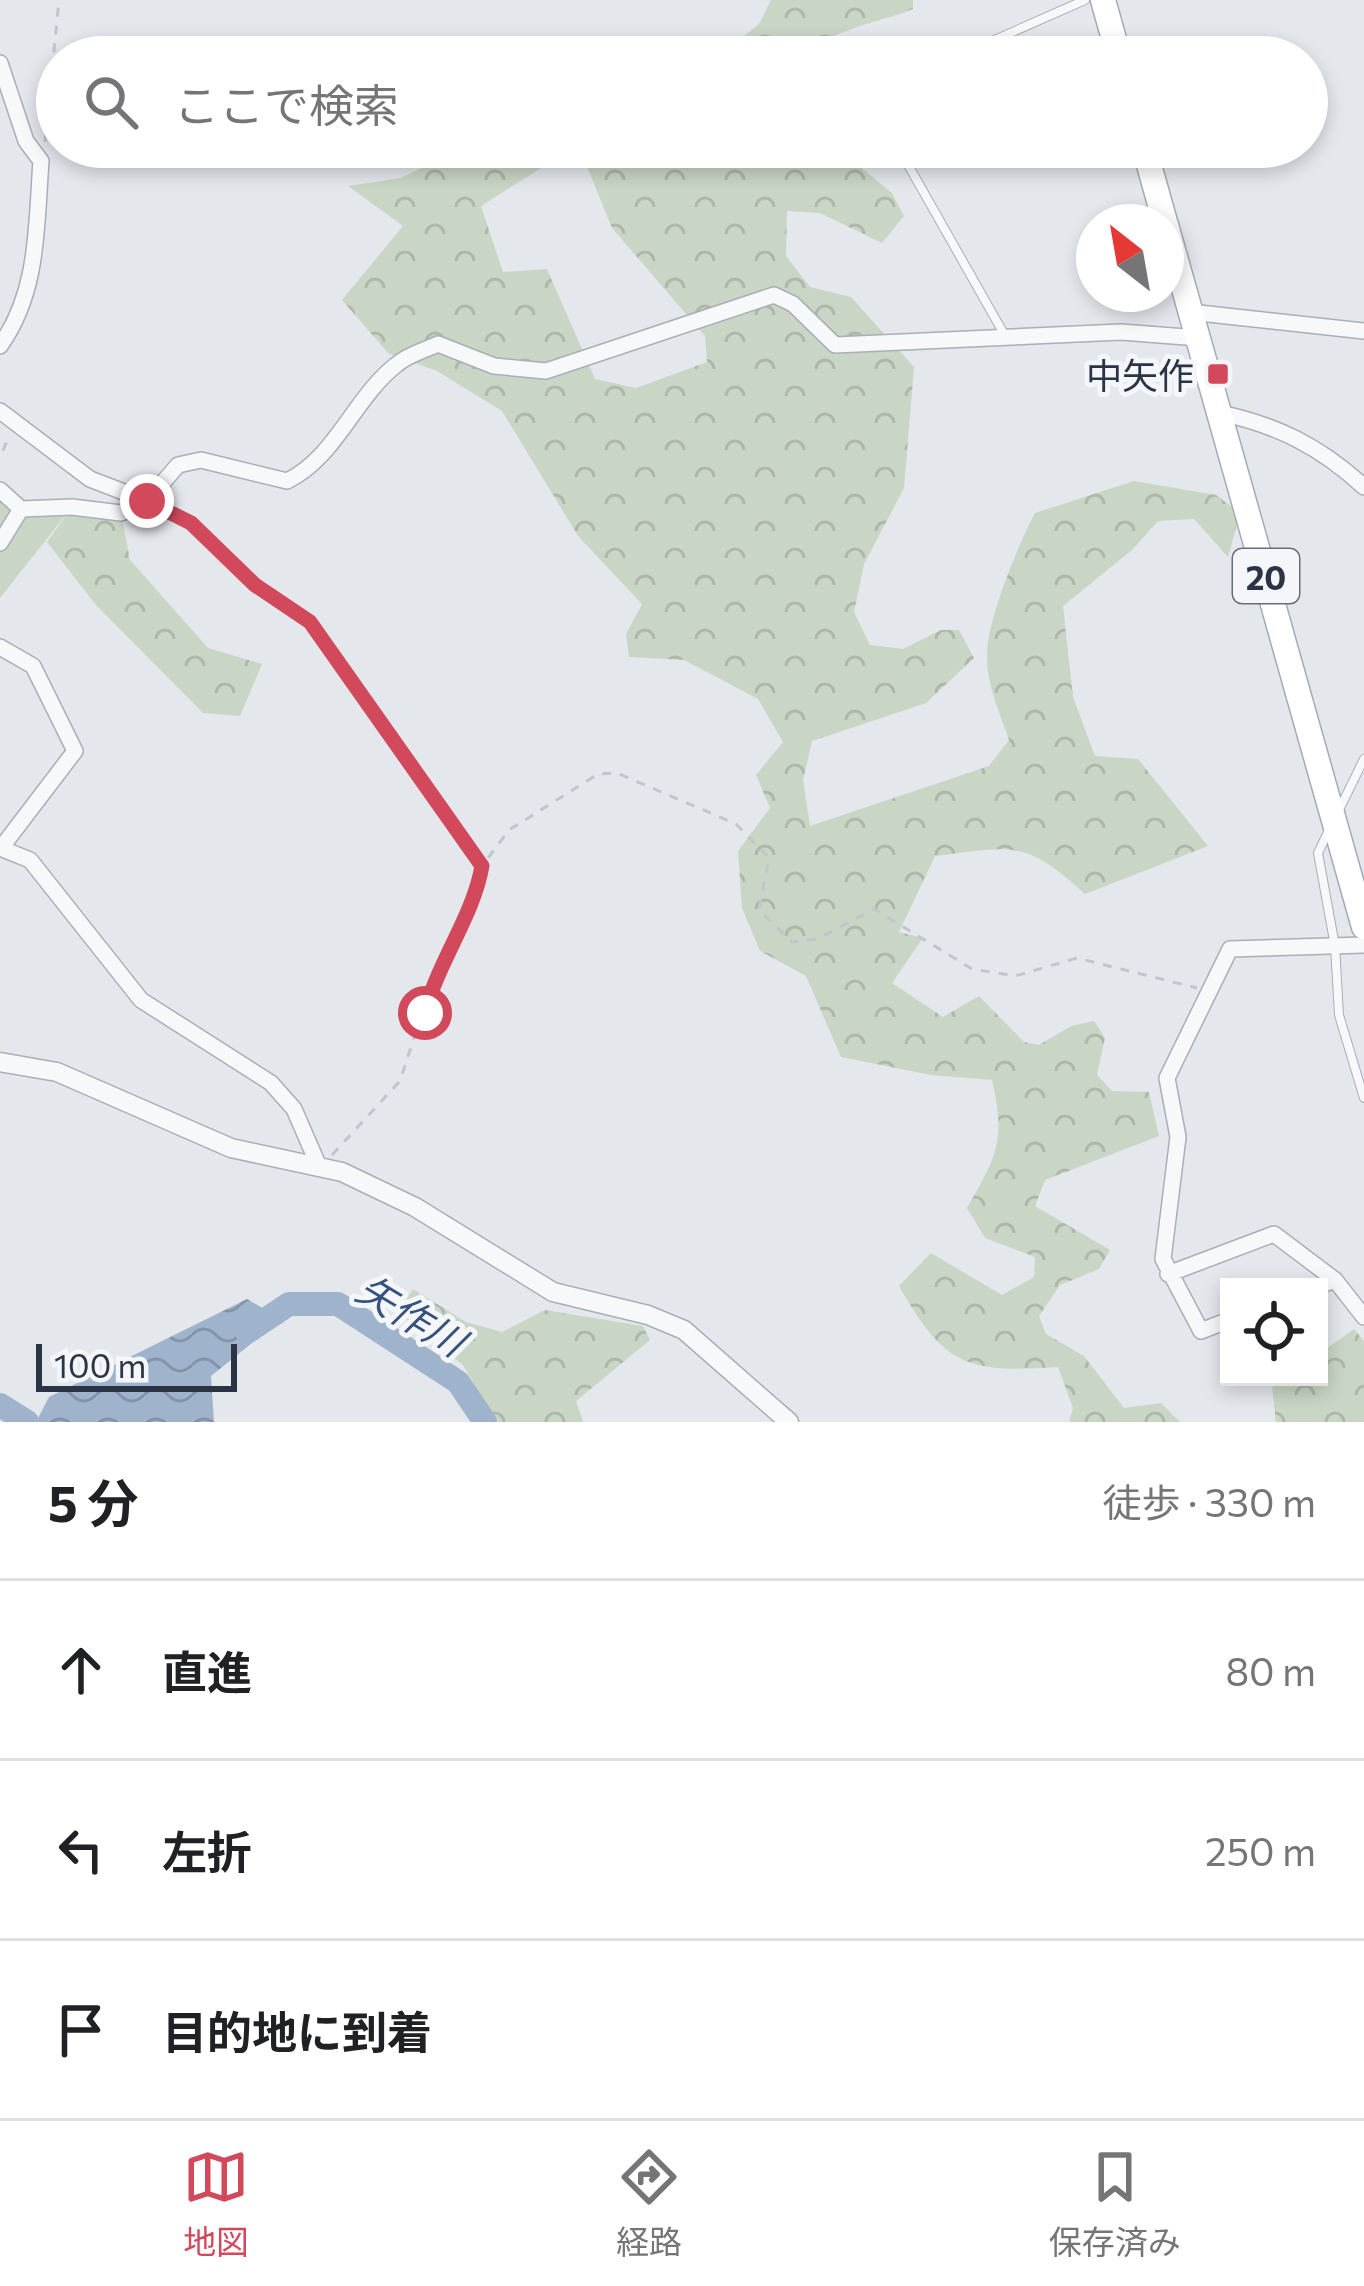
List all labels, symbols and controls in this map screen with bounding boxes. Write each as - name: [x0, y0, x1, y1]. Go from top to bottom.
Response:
- search box: [36, 36, 1328, 168]
- icon: search: [78, 69, 144, 135]
- text: ここで検索: [174, 76, 399, 131]
- north arrow: [1076, 204, 1184, 312]
- place label: 中矢作: [1086, 352, 1194, 396]
- marker: 中矢作: [1205, 361, 1231, 387]
- route end: [120, 474, 174, 528]
- road number: 20: [1233, 549, 1299, 603]
- route start: [398, 986, 452, 1040]
- water label: 矢作川: [349, 1263, 478, 1367]
- map controls: [1220, 1278, 1328, 1386]
- button: locate: [1220, 1278, 1328, 1386]
- scale bar: [36, 1338, 237, 1391]
- text: 100 m: [54, 1344, 146, 1385]
- text: 5 分: [48, 1470, 138, 1533]
- text: 徒歩 · 330 m: [1103, 1477, 1316, 1525]
- icon: ahead: [48, 1637, 114, 1703]
- text: 直進: [162, 1643, 252, 1698]
- text: 80 m: [1225, 1646, 1316, 1694]
- icon: left: [48, 1817, 114, 1883]
- text: 左折: [162, 1823, 252, 1878]
- text: 250 m: [1205, 1826, 1316, 1874]
- icon: arrive: [48, 1997, 114, 2063]
- text: 目的地に到着: [162, 2003, 432, 2058]
- tab: 地図: [183, 2144, 249, 2264]
- tab: 経路: [616, 2144, 682, 2264]
- tab: 保存済み: [1049, 2144, 1181, 2264]

